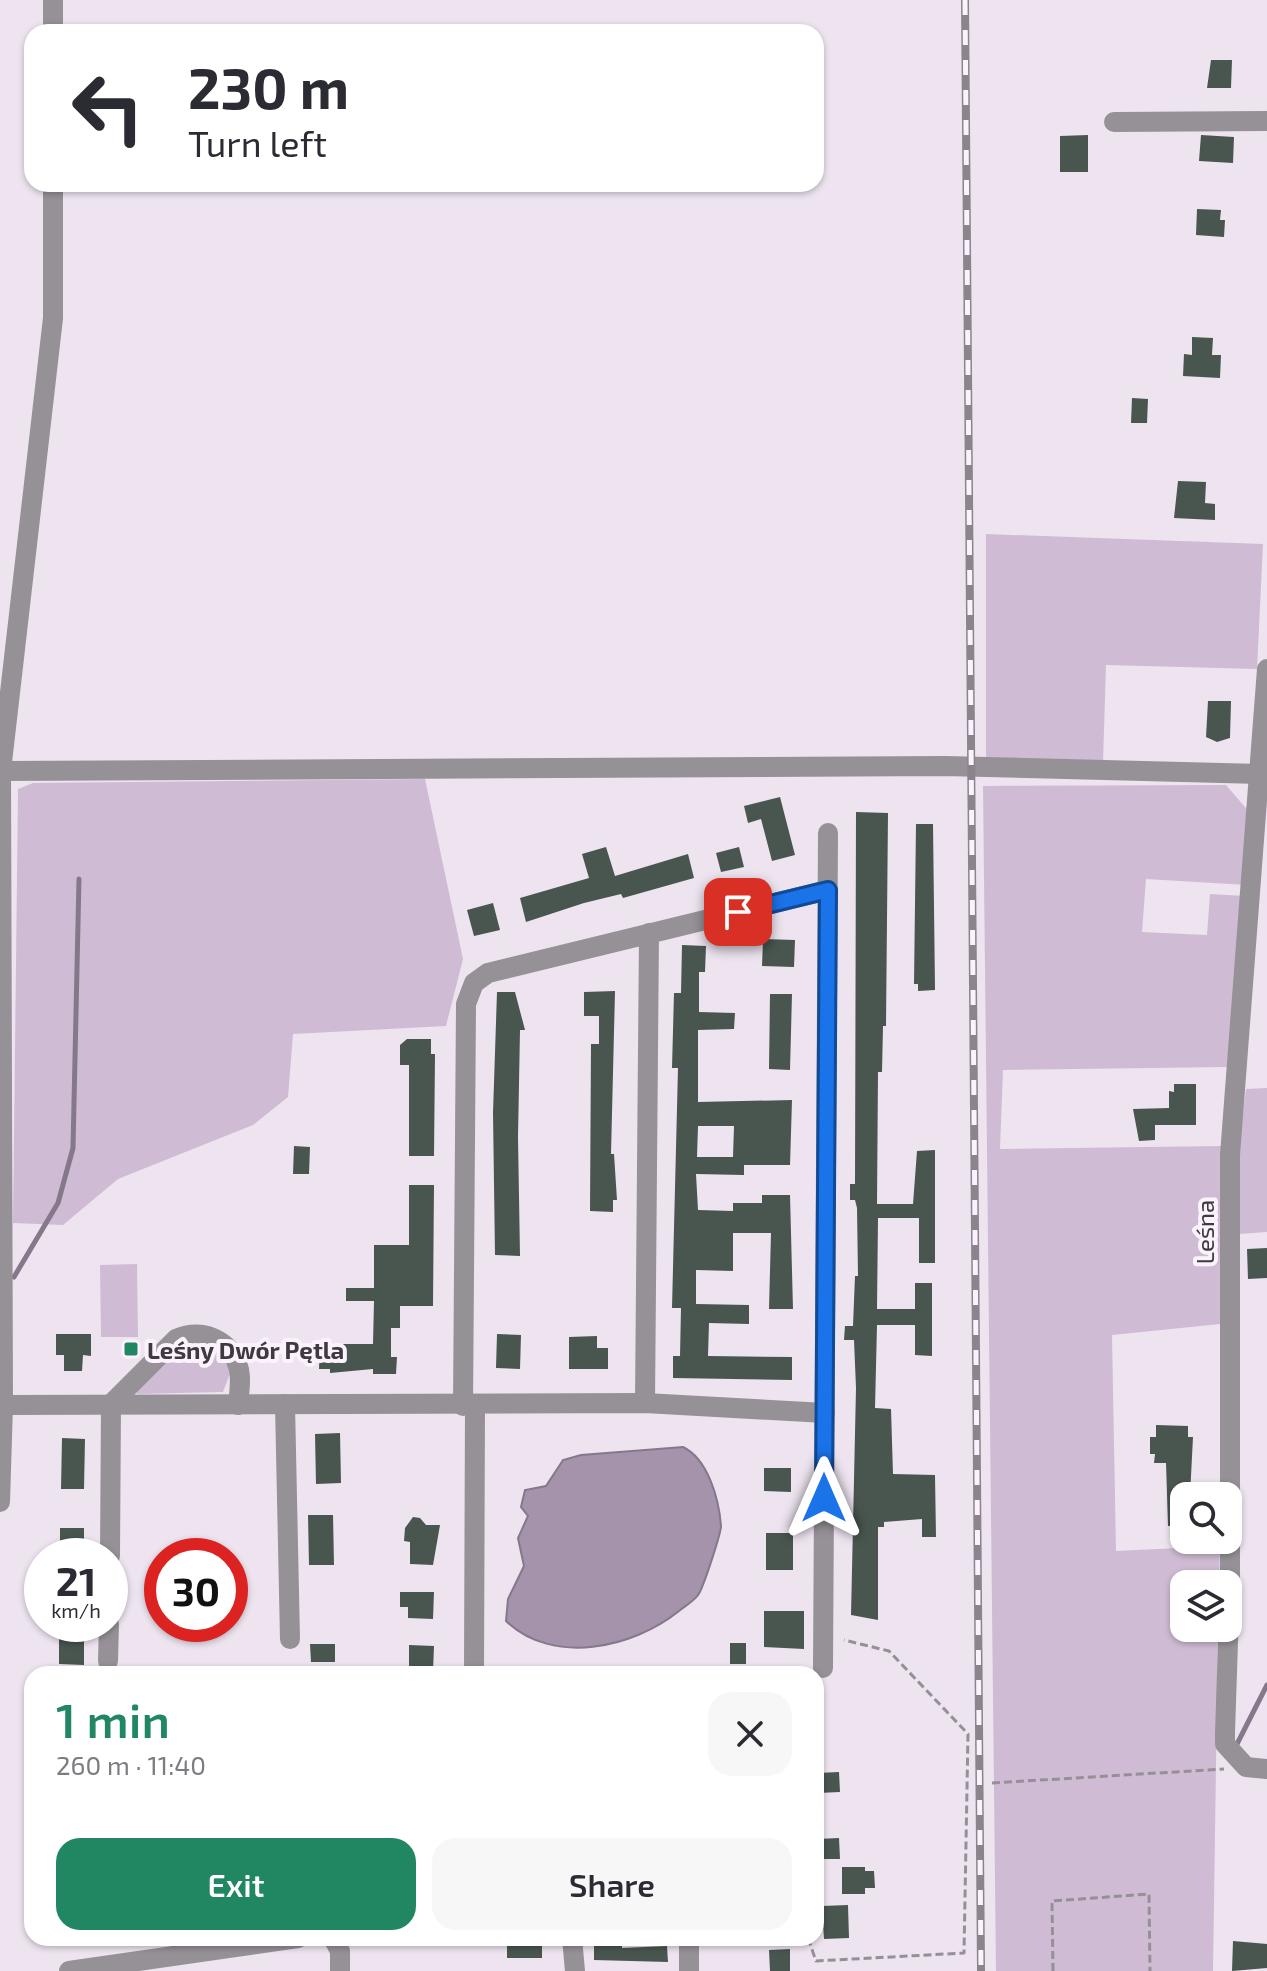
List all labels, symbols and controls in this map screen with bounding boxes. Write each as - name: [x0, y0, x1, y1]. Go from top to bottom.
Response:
- text: 230 m: [188, 53, 349, 120]
- icon: left: [56, 56, 160, 160]
- text: Turn left: [188, 121, 327, 164]
- pin: [704, 878, 772, 946]
- icon: arrive: [716, 890, 760, 934]
- street label: Leśna: [1190, 1200, 1219, 1264]
- place label: Leśny Dwór Pętla: [147, 1335, 344, 1364]
- marker: Leśny Dwór Pętla: [122, 1340, 140, 1358]
- position arrow: [782, 1456, 866, 1540]
- map controls: [1170, 1482, 1242, 1642]
- button: search: [1170, 1482, 1242, 1554]
- speed limit sign: 30: [144, 1538, 248, 1642]
- text: 21: [56, 1556, 96, 1604]
- button: layers: [1170, 1570, 1242, 1642]
- text: km/h: [51, 1598, 101, 1622]
- text: 1 min: [56, 1690, 170, 1748]
- button: close: [708, 1692, 792, 1776]
- text: 260 m · 11:40: [56, 1749, 206, 1780]
- button: Exit: [56, 1838, 416, 1930]
- button: Share: [432, 1838, 792, 1930]

